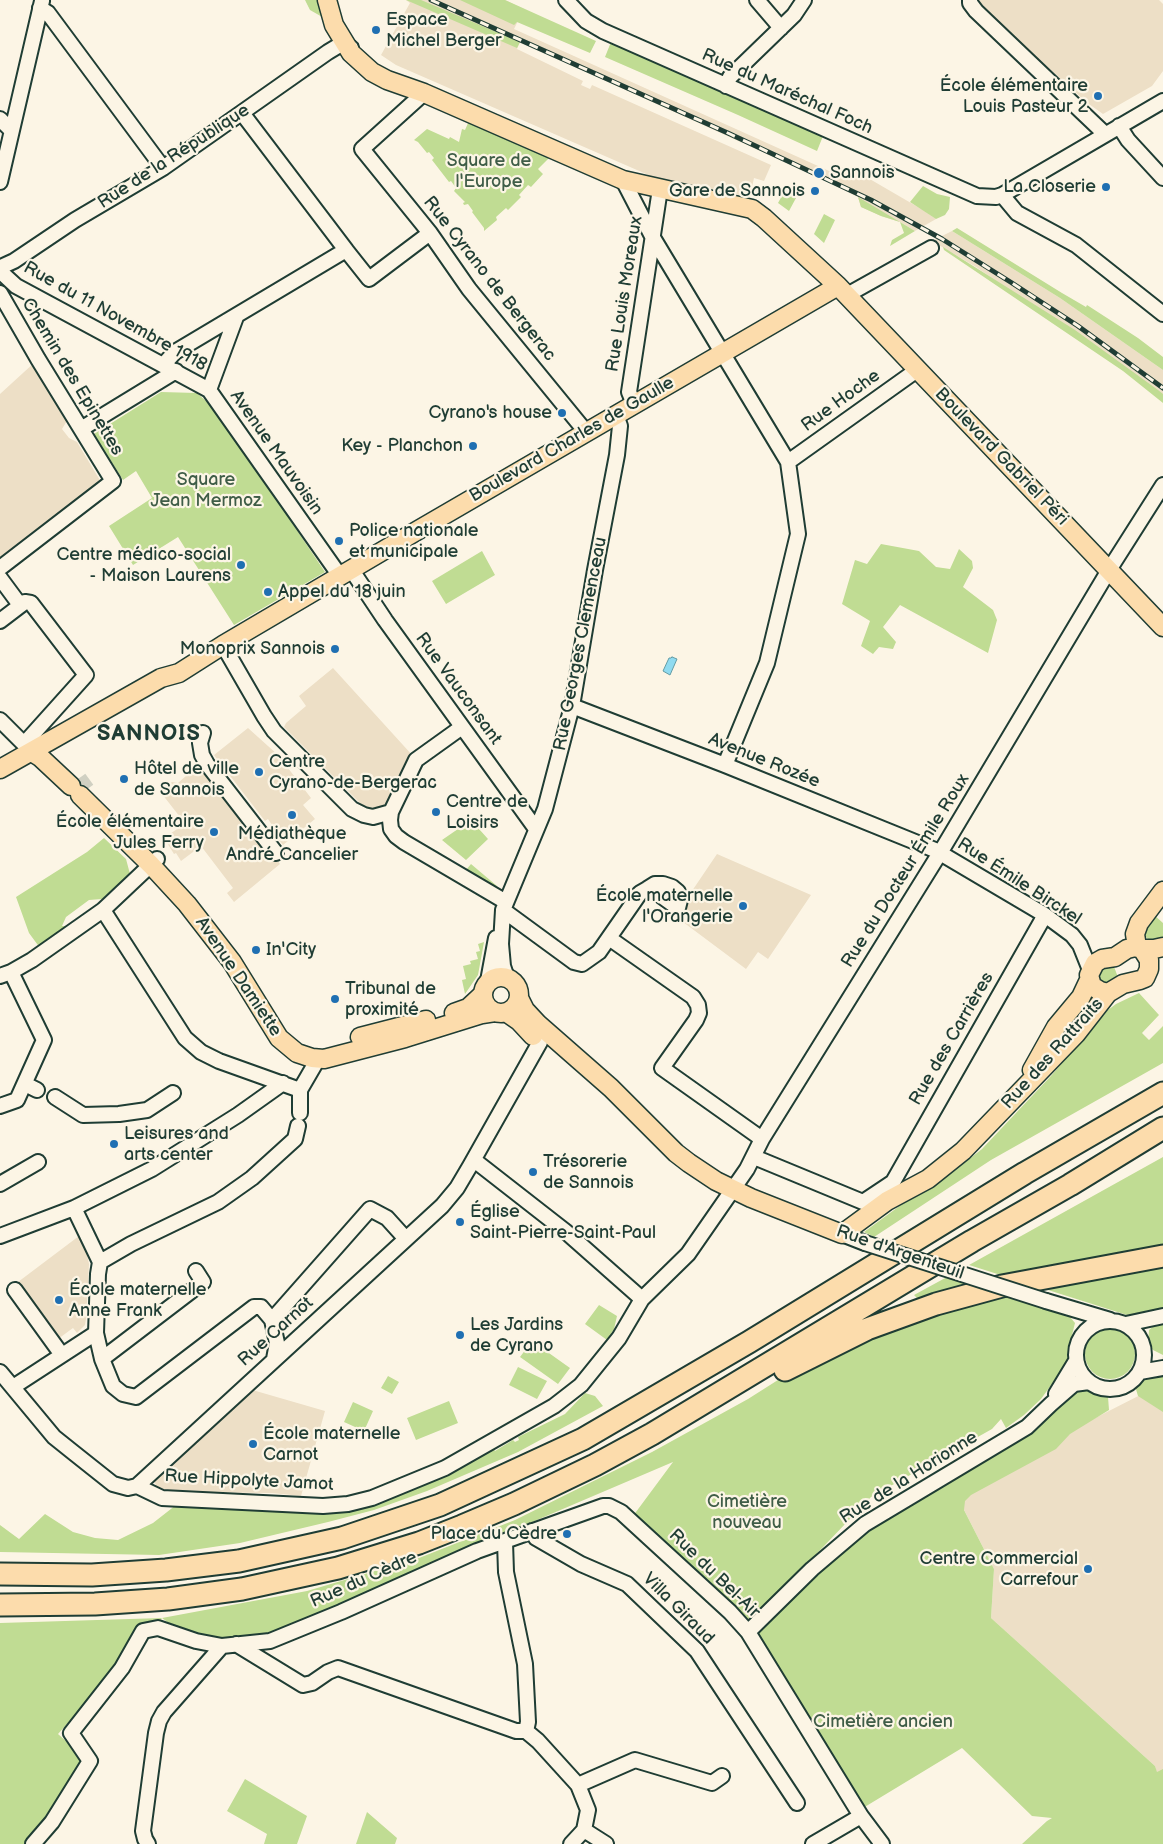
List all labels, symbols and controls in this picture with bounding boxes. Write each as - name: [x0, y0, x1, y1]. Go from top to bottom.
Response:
- place label: Espace Michel Berger: [386, 9, 502, 52]
- marker: Espace Michel Berger: [370, 24, 382, 36]
- street label: Rue du Maréchal Foch: [698, 45, 876, 139]
- place label: École élémentaire Louis Pasteur 2: [940, 75, 1088, 118]
- marker: École élémentaire Louis Pasteur 2: [1092, 90, 1104, 102]
- street label: Rue de la République: [94, 100, 254, 214]
- park label: Square de l'Europe: [447, 150, 531, 192]
- place label: Sannois: [830, 162, 895, 184]
- marker: Sannois: [812, 166, 826, 180]
- place label: La Closerie: [1003, 176, 1096, 198]
- place label: Gare de Sannois: [669, 180, 805, 202]
- marker: La Closerie: [1100, 181, 1112, 193]
- marker: Gare de Sannois: [809, 185, 821, 197]
- street label: Rue Cyrano de Bergerac: [418, 192, 560, 366]
- street label: Rue Louis Moreaux: [602, 215, 648, 373]
- street label: Rue du 11 Novembre 1918: [19, 257, 211, 377]
- street label: Chemin des Epinettes: [16, 294, 128, 460]
- street label: Rue Hoche: [797, 365, 885, 437]
- street label: Boulevard Charles de Gaulle: [466, 372, 678, 508]
- street label: Boulevard Gabriel Péri: [930, 384, 1072, 530]
- street label: Avenue Mauvoisin: [225, 387, 327, 519]
- place label: Cyrano's house: [428, 402, 552, 424]
- marker: Cyrano's house: [556, 407, 568, 419]
- place label: Key - Planchon: [341, 435, 463, 457]
- marker: Key - Planchon: [467, 440, 479, 452]
- park label: Square Jean Mermoz: [150, 469, 262, 512]
- place label: Police nationale et municipale: [349, 520, 478, 562]
- marker: Police nationale et municipale: [333, 535, 345, 547]
- street label: Rue Georges Clemenceau: [550, 535, 612, 753]
- place label: Centre médico-social - Maison Laurens: [56, 544, 231, 586]
- marker: Centre médico-social - Maison Laurens: [235, 559, 247, 571]
- place label: Appel du 18 juin: [278, 581, 406, 603]
- marker: Appel du 18 juin: [262, 586, 274, 598]
- street label: Rue Vauconsant: [410, 629, 506, 749]
- place label: Monoprix Sannois: [180, 638, 325, 660]
- marker: Monoprix Sannois: [329, 643, 341, 655]
- district label: SANNOIS: [96, 721, 202, 747]
- street label: Avenue Rozée: [705, 729, 823, 793]
- place label: Centre Cyrano-de-Bergerac: [269, 751, 437, 794]
- place label: Hôtel de ville de Sannois: [134, 758, 239, 801]
- marker: Centre Cyrano-de-Bergerac: [253, 766, 265, 778]
- street label: Rue du Docteur Émile Roux: [837, 770, 975, 972]
- marker: Hôtel de ville de Sannois: [118, 773, 130, 785]
- place label: Centre de Loisirs: [446, 791, 528, 834]
- marker: Centre de Loisirs: [430, 806, 442, 818]
- marker: Médiathèque André Cancelier: [286, 809, 298, 821]
- place label: École élémentaire Jules Ferry: [56, 811, 204, 854]
- place label: Médiathèque André Cancelier: [226, 823, 358, 866]
- marker: École élémentaire Jules Ferry: [208, 826, 220, 838]
- street label: Rue Émile Birckel: [953, 834, 1085, 930]
- place label: École maternelle l'Orangerie: [596, 885, 733, 928]
- marker: École maternelle l'Orangerie: [737, 900, 749, 912]
- street label: Avenue Damiette: [190, 913, 286, 1041]
- place label: In'City: [266, 939, 316, 961]
- marker: In'City: [250, 944, 262, 956]
- street label: Rue des Carrières: [905, 969, 999, 1109]
- place label: Tribunal de proximité: [345, 978, 436, 1021]
- marker: Tribunal de proximité: [329, 993, 341, 1005]
- street label: Rue des Rattraits: [997, 994, 1109, 1114]
- place label: Leisures and arts center: [124, 1123, 229, 1166]
- marker: Leisures and arts center: [108, 1138, 120, 1150]
- place label: Trésorerie de Sannois: [543, 1151, 634, 1194]
- marker: Trésorerie de Sannois: [527, 1166, 539, 1178]
- place label: Église Saint-Pierre-Saint-Paul: [470, 1201, 656, 1244]
- marker: Église Saint-Pierre-Saint-Paul: [454, 1216, 466, 1228]
- street label: Rue d'Argenteuil: [833, 1221, 967, 1285]
- place label: École maternelle Anne Frank: [69, 1279, 206, 1322]
- street label: Rue Carnot: [234, 1293, 318, 1371]
- marker: École maternelle Anne Frank: [53, 1294, 65, 1306]
- place label: Les Jardins de Cyrano: [470, 1314, 563, 1356]
- marker: Les Jardins de Cyrano: [454, 1329, 466, 1341]
- place label: École maternelle Carnot: [263, 1423, 400, 1466]
- street label: Rue de la Horionne: [836, 1427, 982, 1529]
- marker: École maternelle Carnot: [247, 1438, 259, 1450]
- street label: Rue Hippolyte Jamot: [164, 1466, 334, 1496]
- park label: Cimetière nouveau: [707, 1491, 787, 1534]
- place label: Place du Cèdre: [431, 1523, 557, 1545]
- street label: Rue du Bel-Air: [664, 1525, 764, 1623]
- marker: Place du Cèdre: [561, 1528, 573, 1540]
- street label: Rue du Cèdre: [307, 1547, 421, 1613]
- place label: Centre Commercial Carrefour: [920, 1548, 1078, 1590]
- marker: Centre Commercial Carrefour: [1082, 1563, 1094, 1575]
- street label: Villa Giraud: [638, 1569, 718, 1649]
- park label: Cimetière ancien: [813, 1711, 953, 1733]

